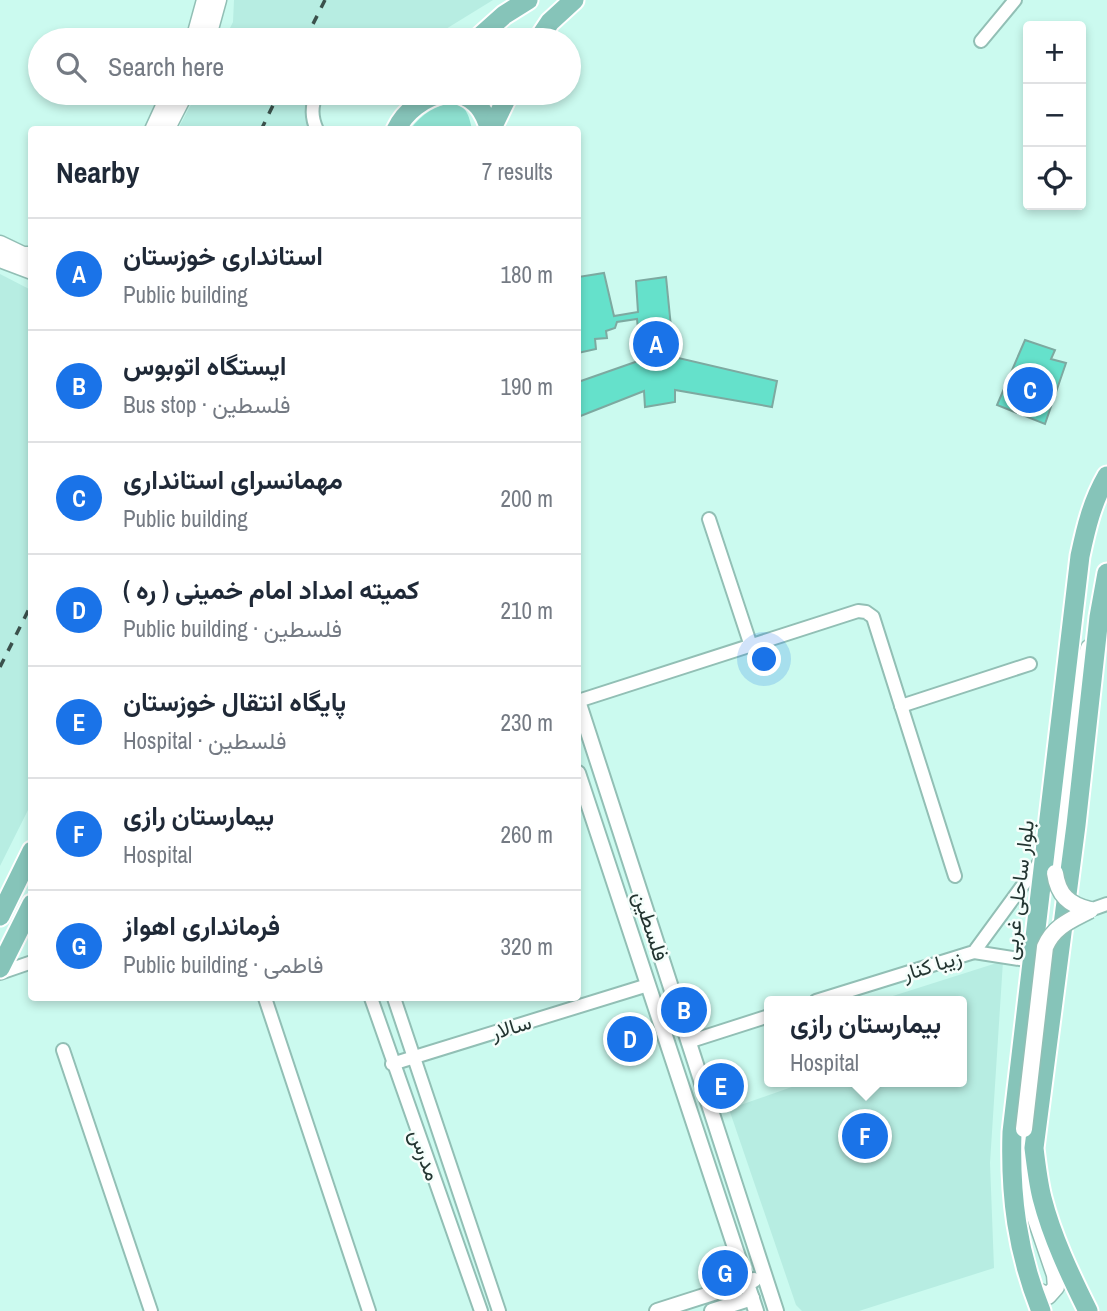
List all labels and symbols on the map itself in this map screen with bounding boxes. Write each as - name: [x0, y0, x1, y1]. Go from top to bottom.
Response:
- pin: A: [633, 318, 679, 370]
- pin: C: [1007, 364, 1053, 416]
- your location: [747, 642, 781, 676]
- street label: بلوار ساحلی غربی: [995, 818, 1041, 962]
- street label: فلسطین: [626, 887, 676, 965]
- street label: زیبا کنار: [898, 942, 965, 988]
- pin: B: [661, 984, 707, 1036]
- street label: سالار: [486, 1007, 535, 1047]
- pin: D: [607, 1013, 653, 1065]
- pin: E: [698, 1060, 744, 1112]
- pin: F: [842, 1110, 888, 1162]
- street label: مدرس: [402, 1125, 448, 1185]
- pin: G: [702, 1247, 748, 1299]

